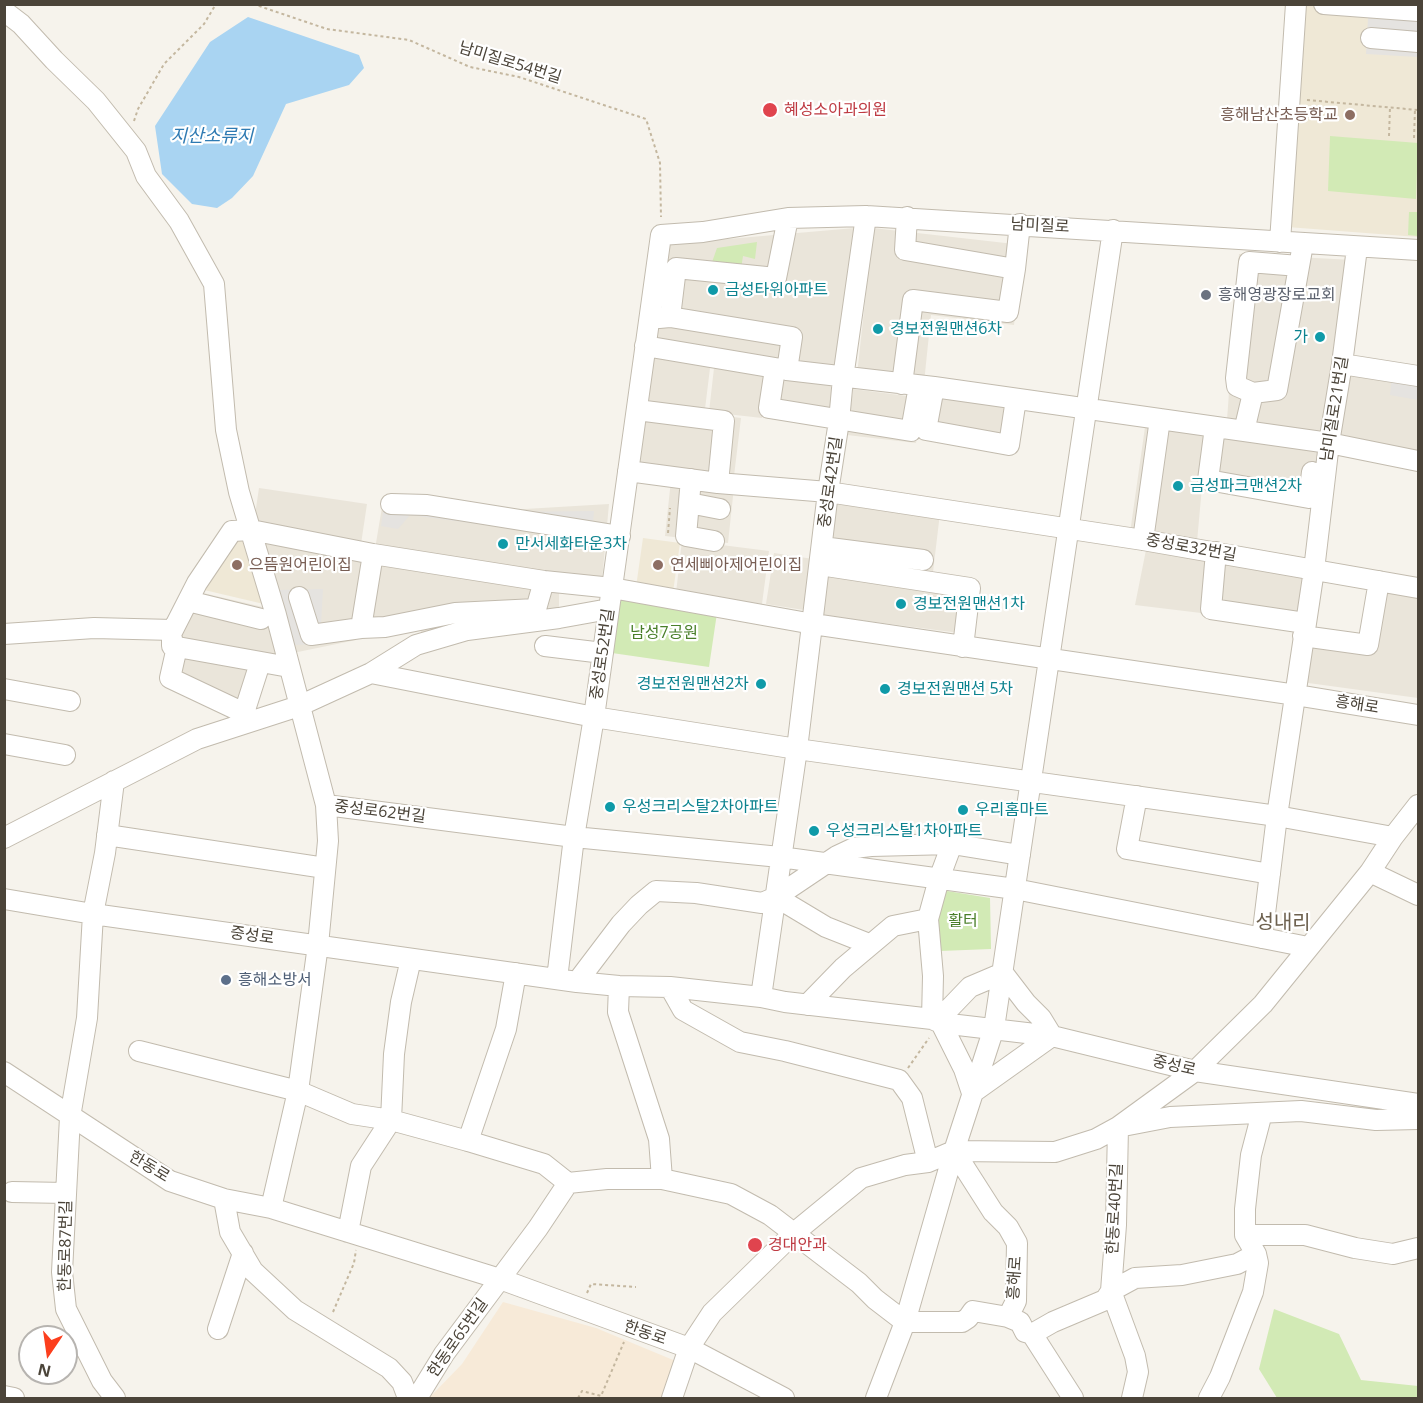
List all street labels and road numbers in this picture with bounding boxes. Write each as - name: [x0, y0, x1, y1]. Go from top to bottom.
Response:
- street label: 남미질로54번길: [456, 38, 564, 88]
- street label: 남미질로: [1010, 215, 1070, 237]
- street label: 남미질로21번길: [1317, 355, 1353, 463]
- street label: 중성로42번길: [815, 435, 847, 529]
- street label: 중성로32번길: [1144, 531, 1238, 565]
- street label: 중성로52번길: [587, 607, 619, 701]
- street label: 흥해로: [1334, 692, 1380, 718]
- street label: 중성로62번길: [333, 797, 427, 827]
- street label: 중성로: [229, 923, 275, 949]
- street label: 중성로: [1150, 1052, 1198, 1080]
- street label: 한동로: [125, 1147, 173, 1187]
- street label: 한동로40번길: [1103, 1163, 1127, 1255]
- street label: 한동로87번길: [56, 1200, 76, 1292]
- street label: 흥해로: [1004, 1255, 1026, 1301]
- street label: 한동로65번길: [424, 1295, 492, 1381]
- street label: 한동로: [621, 1317, 669, 1349]

